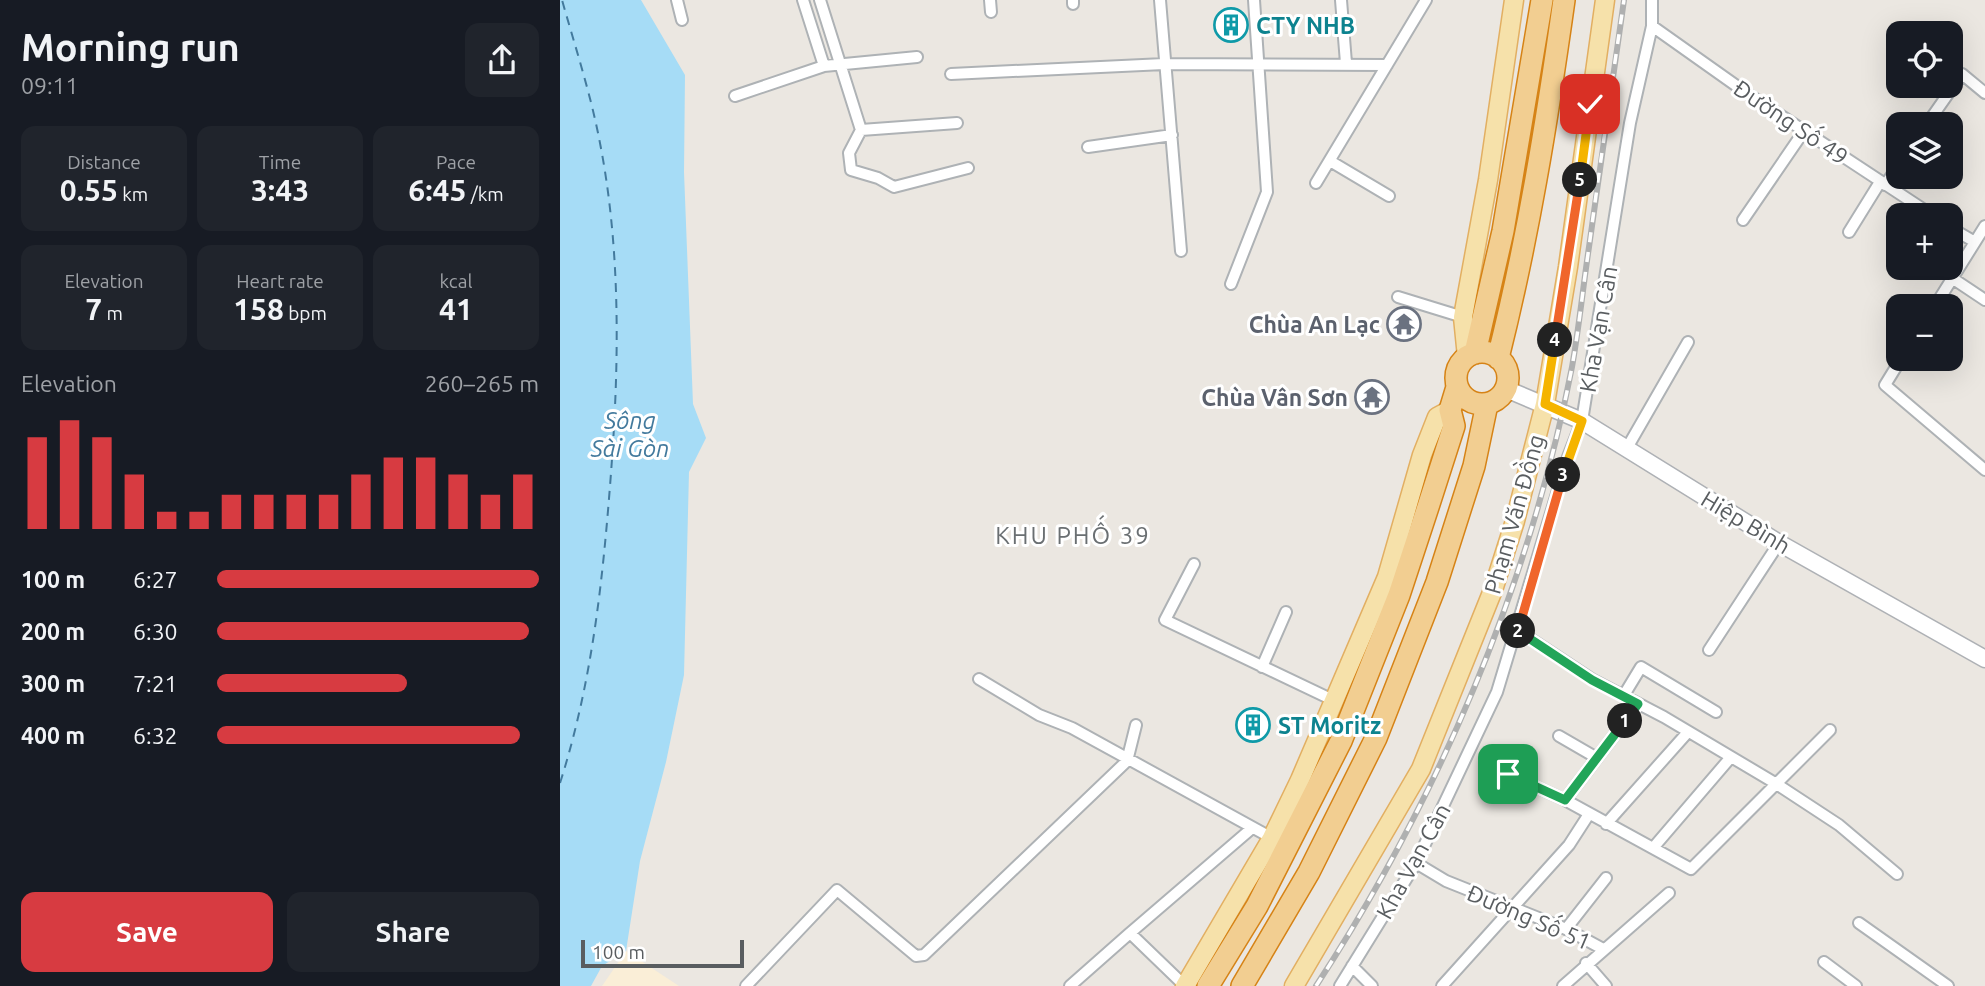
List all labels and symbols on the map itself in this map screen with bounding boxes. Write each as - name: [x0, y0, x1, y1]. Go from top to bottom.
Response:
- building icon: CTY NHB: [1212, 6, 1250, 44]
- place label: CTY NHB: [1256, 13, 1355, 38]
- street label: Đường Số 49: [1729, 73, 1854, 169]
- pin: [1560, 74, 1620, 134]
- pin: 5: [1562, 162, 1598, 198]
- street label: Kha Vạn Cân: [1575, 264, 1621, 394]
- temple icon: Chùa An Lạc: [1385, 305, 1423, 343]
- place label: Chùa An Lạc: [1249, 312, 1380, 337]
- pin: 4: [1538, 322, 1572, 358]
- temple icon: Chùa Vân Sơn: [1353, 378, 1391, 416]
- place label: Chùa Vân Sơn: [1201, 385, 1348, 410]
- water label: Sông Sài Gòn: [590, 407, 669, 462]
- street label: Phạm Văn Đồng: [1477, 431, 1549, 597]
- pin: 3: [1546, 458, 1580, 492]
- street label: Hiệp Bình: [1697, 486, 1795, 558]
- district label: KHU PHỐ 39: [995, 514, 1151, 549]
- pin: 2: [1500, 614, 1536, 648]
- pin: 1: [1608, 704, 1642, 738]
- building icon: ST Moritz: [1234, 706, 1272, 744]
- place label: ST Moritz: [1278, 713, 1381, 738]
- pin: [1478, 744, 1538, 804]
- street label: Kha Vạn Cân: [1371, 799, 1455, 923]
- street label: Đường Số 51: [1463, 877, 1596, 954]
- scale bar: [581, 937, 744, 969]

